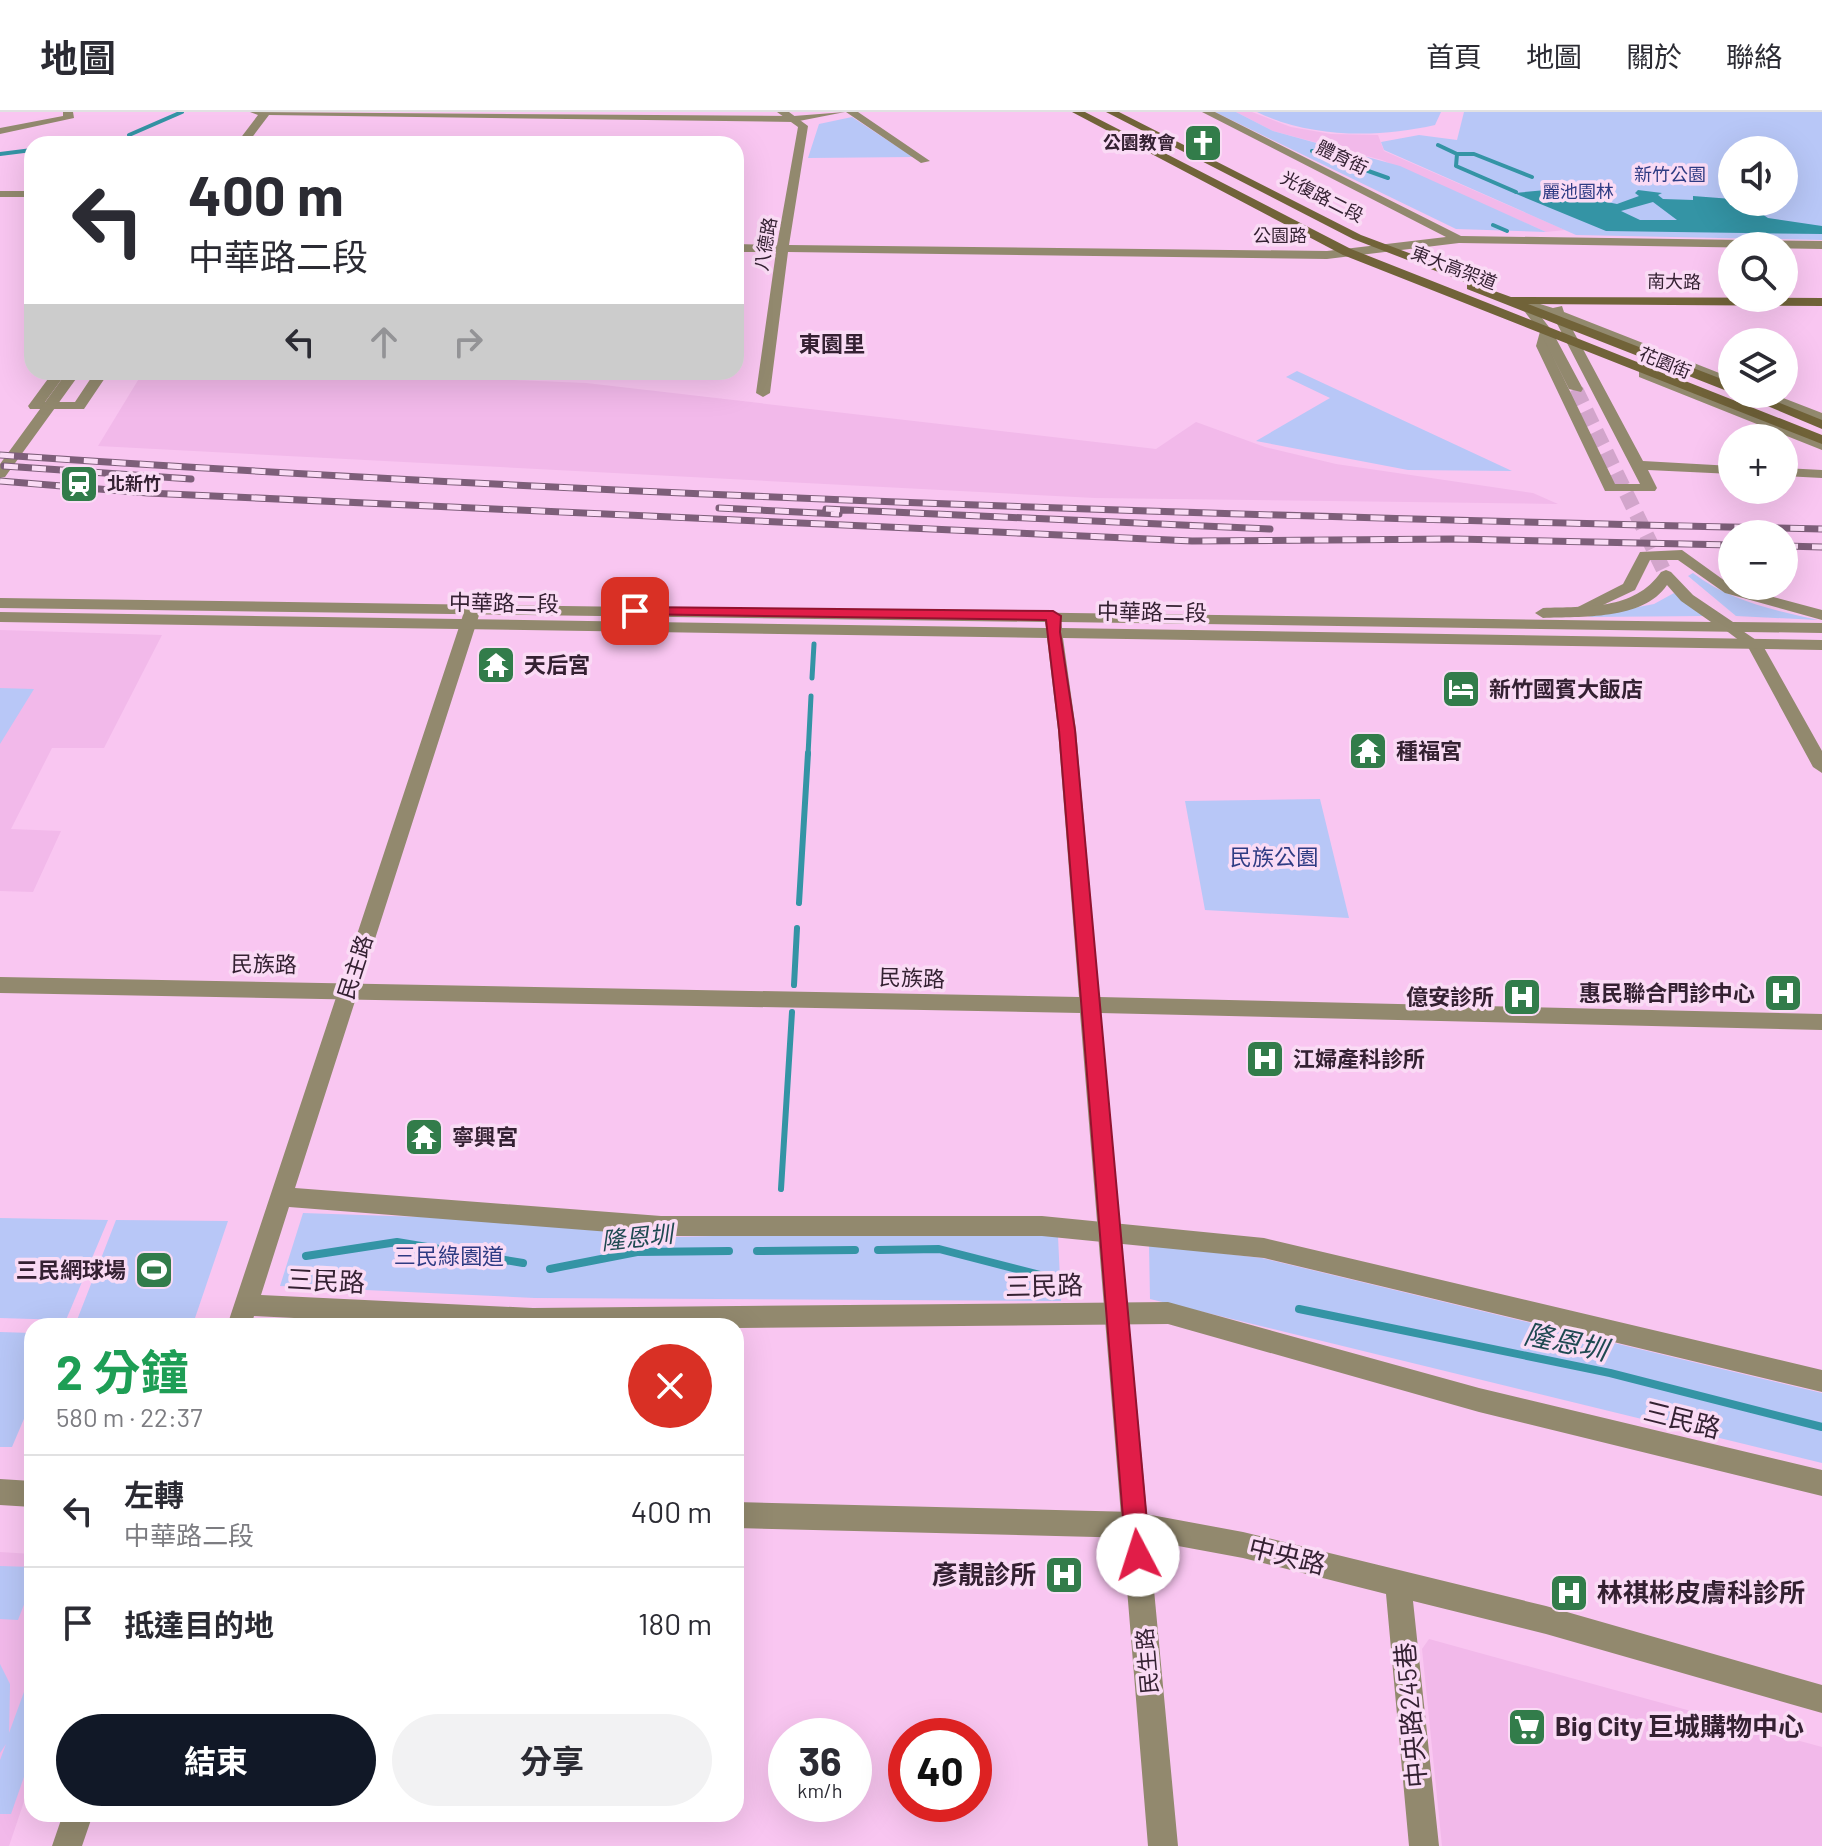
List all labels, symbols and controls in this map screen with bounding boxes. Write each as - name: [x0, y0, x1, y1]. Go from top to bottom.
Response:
- text: 地圖: [40, 34, 116, 80]
- text: 首頁: [1426, 39, 1482, 73]
- text: 地圖: [1526, 39, 1582, 73]
- text: 關於: [1626, 39, 1682, 73]
- text: 聯絡: [1726, 39, 1782, 73]
- church icon: 公園教會: [1182, 122, 1224, 164]
- place label: 公園教會: [1103, 131, 1176, 153]
- street label: 體育街: [1313, 135, 1372, 179]
- map controls: [1718, 136, 1798, 600]
- button: sound: [1718, 136, 1798, 216]
- text: 400 m: [188, 160, 344, 227]
- park label: 新竹公園: [1634, 163, 1706, 185]
- street label: 光復路二段: [1277, 166, 1368, 226]
- icon: left: [56, 168, 160, 272]
- park label: 麗池園林: [1542, 180, 1614, 202]
- street label: 八德路: [749, 215, 781, 272]
- street label: 公園路: [1253, 224, 1307, 246]
- button: search: [1718, 232, 1798, 312]
- text: 中華路二段: [188, 234, 368, 277]
- street label: 東大高架道: [1408, 241, 1500, 293]
- street label: 南大路: [1647, 270, 1701, 292]
- icon: left: [278, 320, 322, 364]
- icon: ahead: [362, 320, 406, 364]
- icon: right: [446, 320, 490, 364]
- button: layers: [1718, 328, 1798, 408]
- district label: 東園里: [799, 330, 865, 356]
- street label: 花園街: [1636, 342, 1695, 382]
- button: +: [1718, 424, 1798, 504]
- station icon: 北新竹: [58, 463, 100, 505]
- place label: 北新竹: [107, 472, 161, 494]
- button: −: [1718, 520, 1798, 600]
- pin: [601, 577, 669, 645]
- street label: 中華路二段: [449, 588, 559, 616]
- icon: arrive: [613, 589, 657, 633]
- street label: 中華路二段: [1097, 597, 1207, 625]
- temple icon: 天后宮: [475, 644, 517, 686]
- place label: 天后宮: [524, 651, 590, 677]
- hotel icon: 新竹國賓大飯店: [1440, 668, 1482, 710]
- place label: 新竹國賓大飯店: [1489, 675, 1643, 701]
- temple icon: 種福宮: [1347, 730, 1389, 772]
- place label: 種福宮: [1396, 737, 1462, 763]
- park label: 民族公園: [1230, 843, 1318, 869]
- street label: 民主路: [331, 931, 377, 1002]
- street label: 民族路: [231, 949, 297, 977]
- street label: 民族路: [879, 963, 945, 991]
- hospital icon: 惠民聯合門診中心: [1762, 972, 1804, 1014]
- hospital icon: 億安診所: [1501, 976, 1543, 1018]
- place label: 惠民聯合門診中心: [1579, 979, 1755, 1005]
- place label: 億安診所: [1406, 983, 1494, 1009]
- hospital icon: 江婦產科診所: [1244, 1038, 1286, 1080]
- place label: 江婦產科診所: [1293, 1045, 1425, 1071]
- temple icon: 寧興宮: [403, 1116, 445, 1158]
- place label: 寧興宮: [452, 1123, 518, 1149]
- water label: 隆恩圳: [600, 1218, 677, 1255]
- park label: 三民綠園道: [394, 1242, 504, 1268]
- sports icon: 三民網球場: [133, 1249, 175, 1291]
- place label: 三民網球場: [16, 1256, 126, 1282]
- street label: 三民路: [286, 1262, 366, 1297]
- street label: 三民路: [1005, 1268, 1083, 1301]
- water label: 隆恩圳: [1522, 1316, 1615, 1367]
- text: 2 分鐘: [56, 1342, 188, 1400]
- button: close: [628, 1344, 712, 1428]
- street label: 三民路: [1641, 1394, 1724, 1443]
- text: 580 m · 22:37: [56, 1401, 203, 1432]
- text: 左轉: [124, 1476, 184, 1512]
- icon: left: [56, 1489, 100, 1533]
- text: 400 m: [631, 1493, 712, 1529]
- position arrow: [1096, 1513, 1180, 1597]
- text: 中華路二段: [124, 1519, 254, 1550]
- street label: 中央路: [1246, 1530, 1329, 1579]
- hospital icon: 彥靚診所: [1043, 1554, 1085, 1596]
- place label: 彥靚診所: [932, 1558, 1036, 1589]
- hospital icon: 林祺彬皮膚科診所: [1548, 1572, 1590, 1614]
- place label: 林祺彬皮膚科診所: [1597, 1576, 1805, 1607]
- icon: arrive: [56, 1601, 100, 1645]
- text: 180 m: [638, 1605, 712, 1641]
- text: 抵達目的地: [124, 1606, 274, 1642]
- street label: 民生路: [1130, 1627, 1162, 1695]
- street label: 中央路245巷: [1388, 1641, 1431, 1789]
- supermarket icon: Big City 巨城購物中心: [1506, 1706, 1548, 1748]
- place label: Big City 巨城購物中心: [1555, 1710, 1804, 1741]
- button: 結束: [56, 1714, 376, 1806]
- button: 分享: [392, 1714, 712, 1806]
- speed limit sign: 40: [888, 1718, 992, 1822]
- text: 36: [798, 1736, 842, 1784]
- text: km/h: [797, 1778, 843, 1802]

